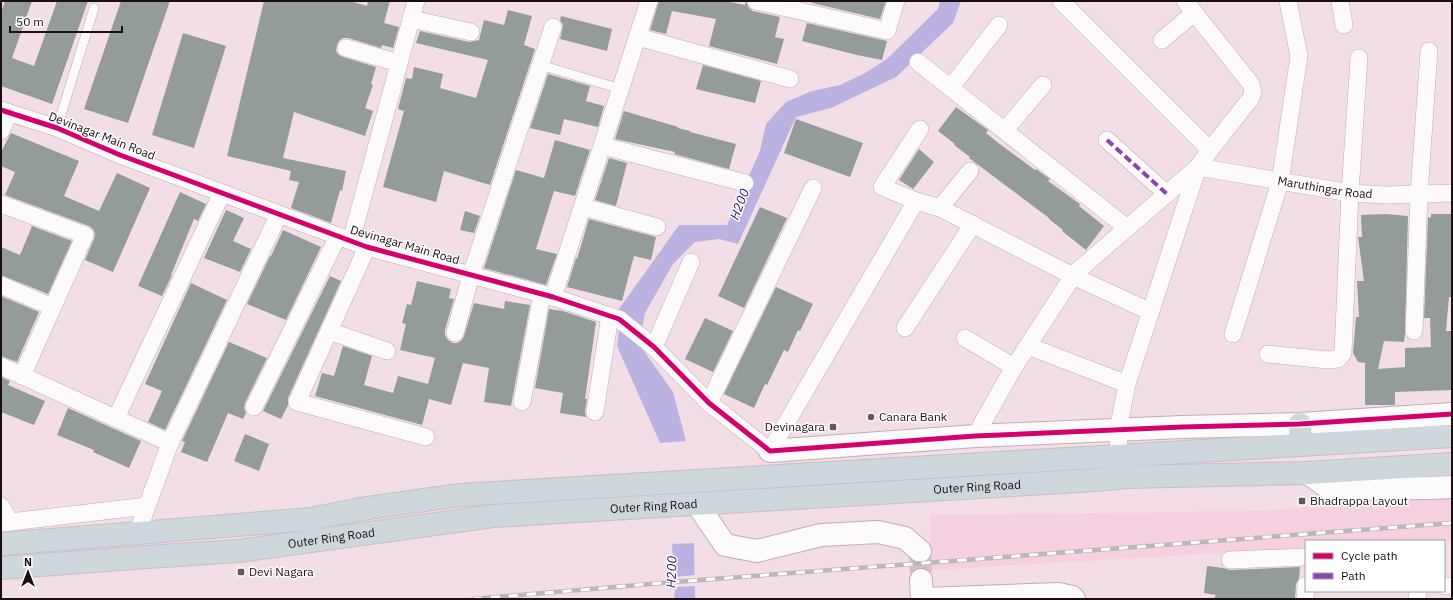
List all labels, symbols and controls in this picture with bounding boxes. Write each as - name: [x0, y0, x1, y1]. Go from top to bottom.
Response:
- scale bar: [10, 8, 122, 34]
- text: 50 m: [16, 14, 44, 29]
- street label: Devinagar Main Road: [47, 108, 158, 163]
- street label: Maruthingar Road: [1276, 173, 1373, 201]
- water label: H200: [726, 186, 753, 222]
- street label: Devinagar Main Road: [349, 222, 462, 267]
- place label: Canara Bank: [879, 409, 948, 424]
- marker: Canara Bank: [866, 412, 876, 422]
- place label: Devinagara: [765, 419, 826, 434]
- marker: Devinagara: [828, 422, 838, 432]
- street label: Outer Ring Road: [933, 476, 1021, 497]
- place label: Bhadrappa Layout: [1310, 493, 1408, 508]
- street label: Outer Ring Road: [609, 496, 698, 516]
- marker: Bhadrappa Layout: [1297, 496, 1307, 506]
- street label: Outer Ring Road: [287, 524, 376, 551]
- legend: [1305, 540, 1445, 592]
- text: Cycle path: [1341, 548, 1398, 563]
- north arrow: [8, 552, 48, 592]
- text: N: [24, 555, 32, 569]
- water label: H200: [662, 555, 681, 588]
- place label: Devi Nagara: [249, 564, 314, 579]
- marker: Devi Nagara: [236, 567, 246, 577]
- text: Path: [1341, 568, 1366, 583]

